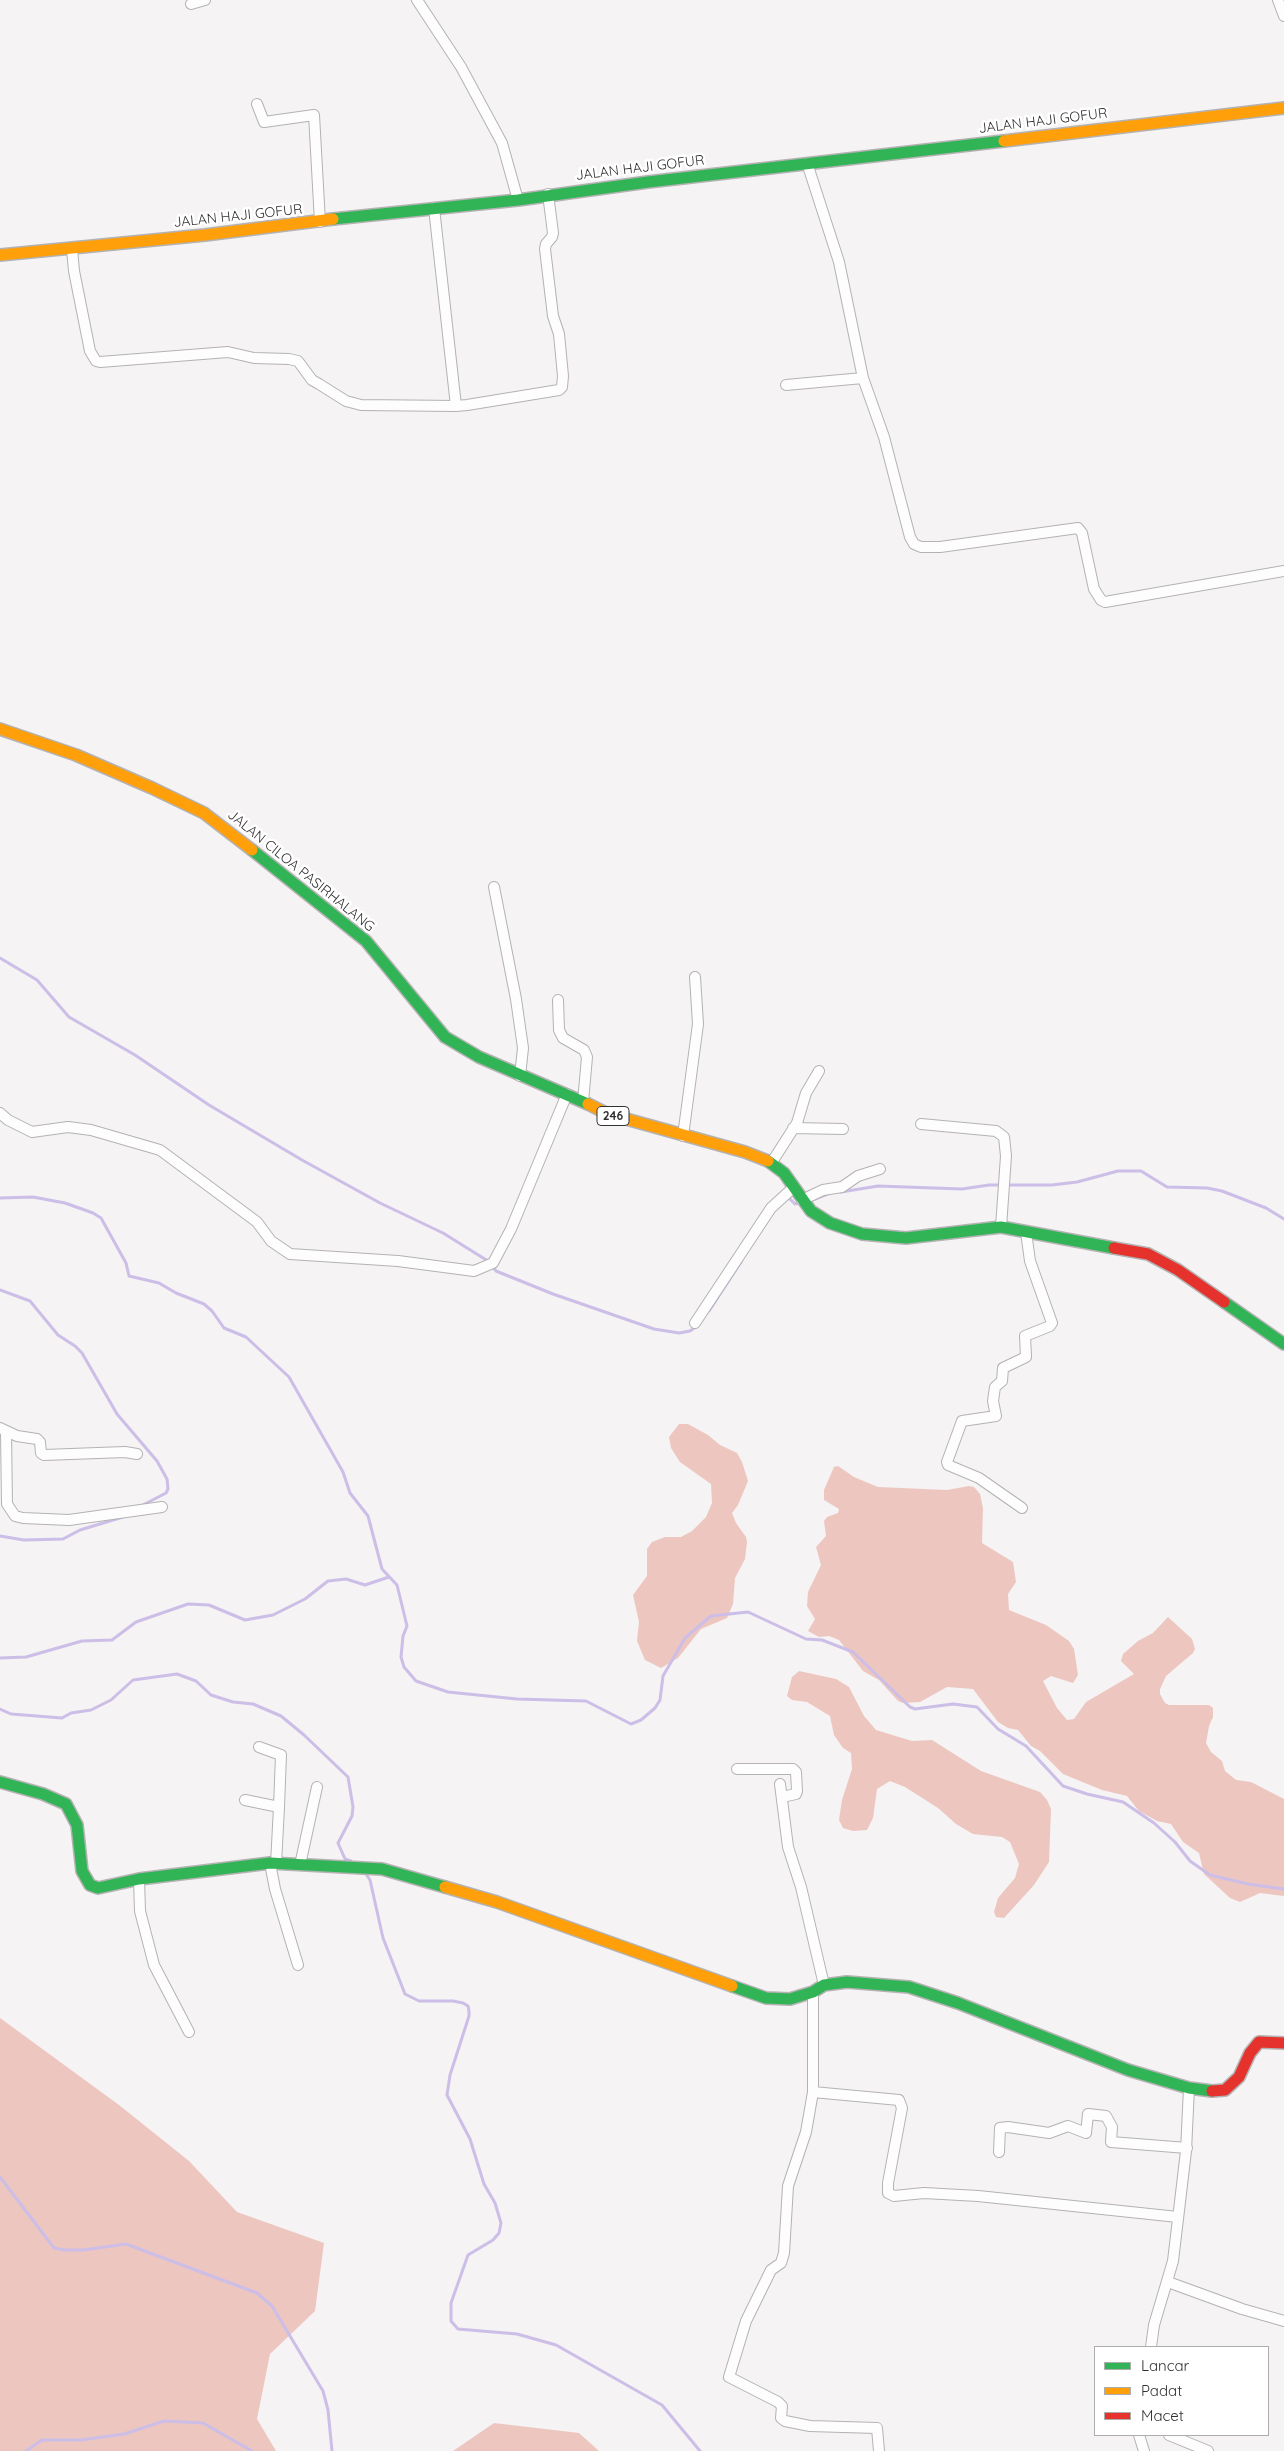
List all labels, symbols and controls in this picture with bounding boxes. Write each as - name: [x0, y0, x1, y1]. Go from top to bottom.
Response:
- street label: JALAN HAJI GOFUR: [978, 105, 1108, 137]
- street label: JALAN HAJI GOFUR: [575, 152, 705, 184]
- street label: JALAN HAJI GOFUR: [173, 201, 303, 231]
- street label: JALAN CILOA PASIRHALANG: [224, 807, 378, 935]
- road number: 246: [597, 1106, 629, 1126]
- legend: [1094, 2346, 1269, 2436]
- text: Lancar: [1141, 2356, 1189, 2375]
- text: Padat: [1141, 2381, 1182, 2400]
- text: Macet: [1141, 2406, 1184, 2425]

